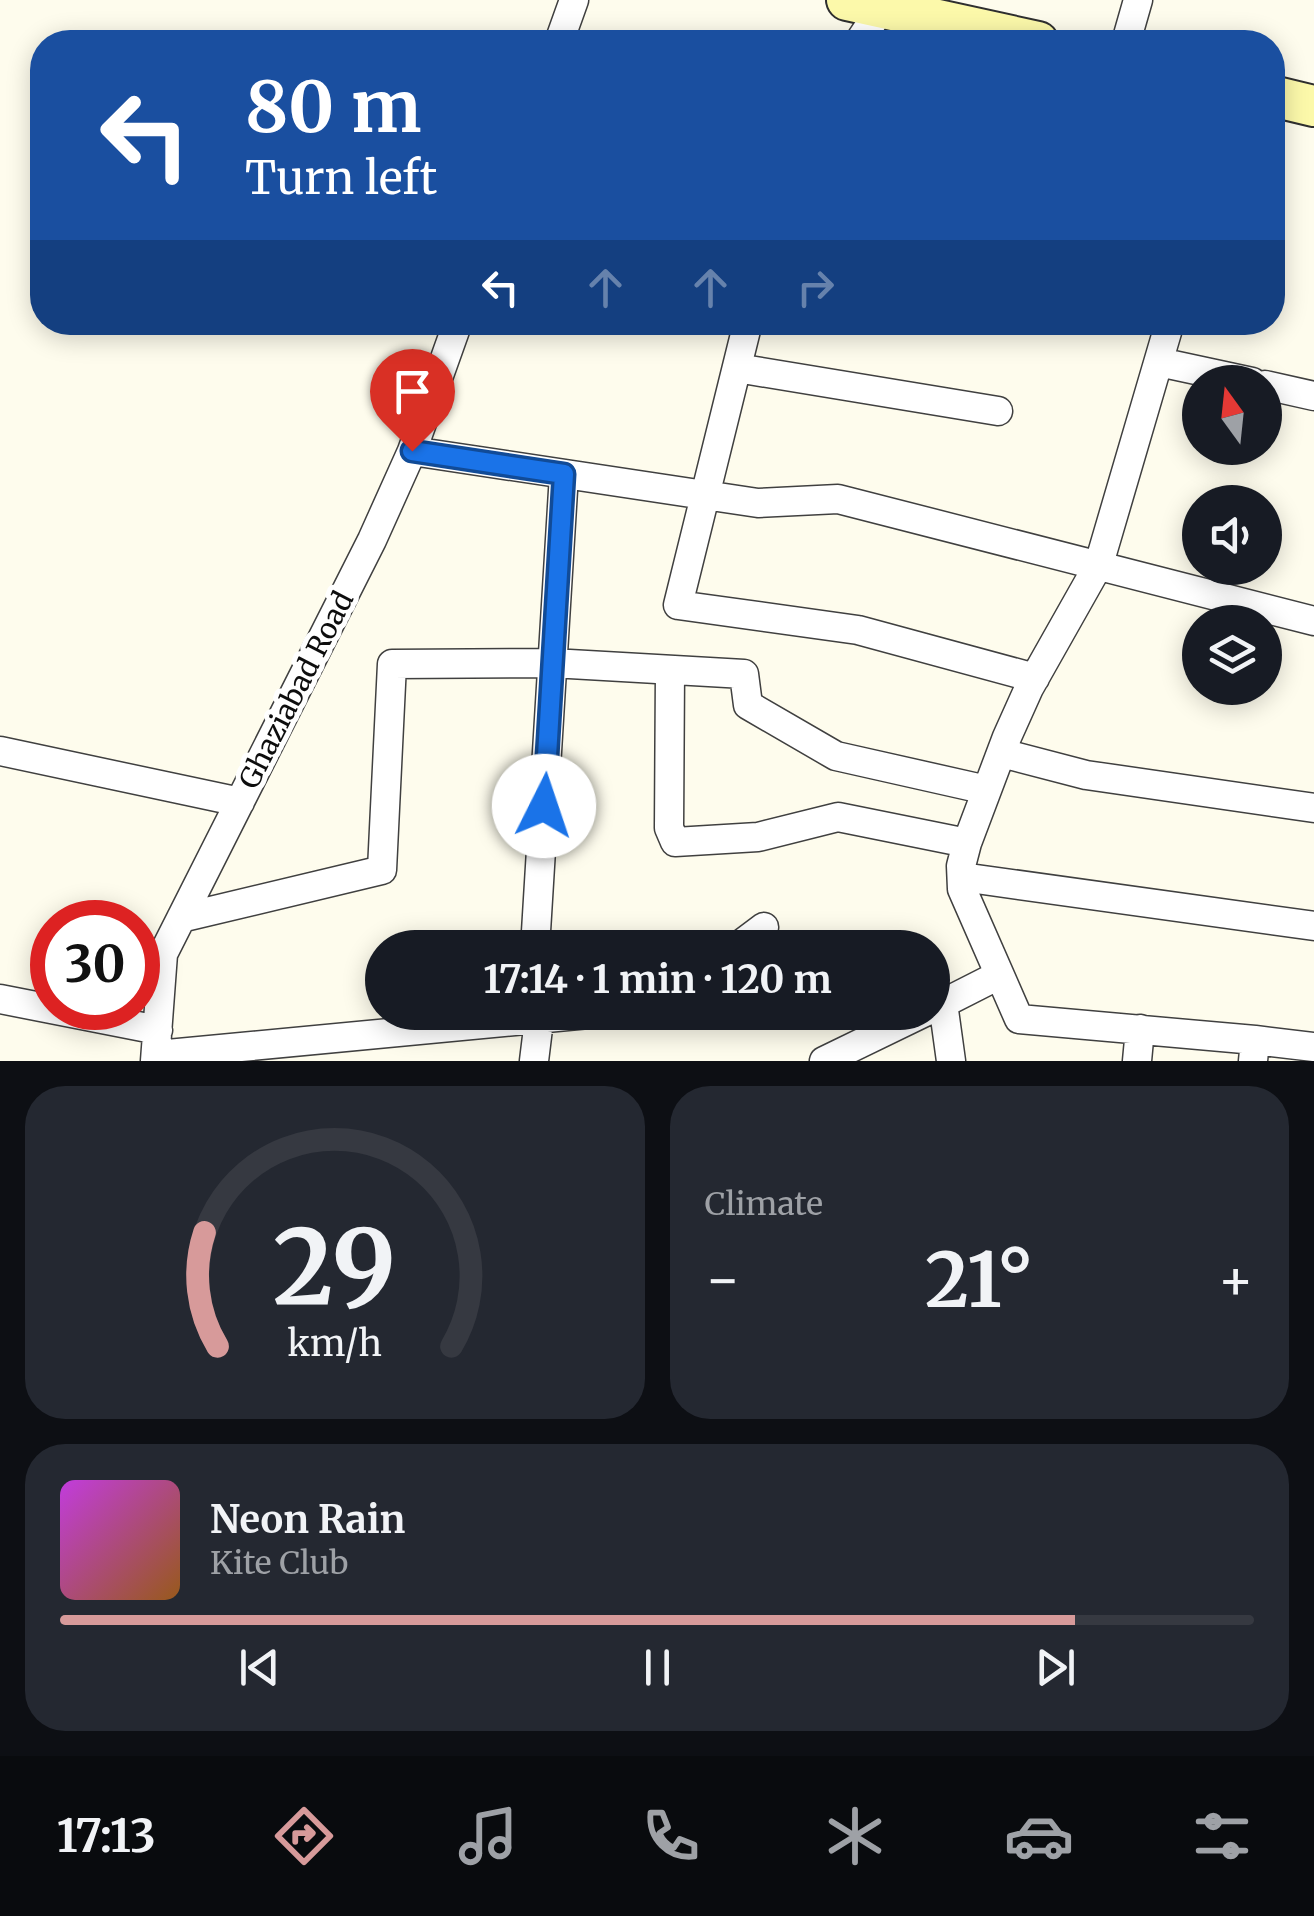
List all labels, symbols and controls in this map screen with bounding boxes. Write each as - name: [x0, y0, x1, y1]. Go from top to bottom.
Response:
- text: 80 m: [245, 63, 421, 151]
- icon: left: [80, 70, 210, 200]
- text: Turn left: [245, 150, 437, 206]
- icon: left: [473, 260, 528, 315]
- icon: ahead: [578, 260, 633, 315]
- icon: ahead: [683, 260, 738, 315]
- icon: right: [788, 260, 843, 315]
- pin: [370, 349, 455, 452]
- icon: arrive: [385, 364, 440, 419]
- north arrow: [1182, 365, 1282, 465]
- map controls: [1182, 365, 1282, 705]
- button: sound: [1182, 485, 1282, 585]
- street label: Ghaziabad Road: [231, 585, 361, 795]
- button: layers: [1182, 605, 1282, 705]
- position arrow: [492, 754, 596, 858]
- speed limit sign: 30: [30, 900, 160, 1030]
- text: 17:14 · 1 min · 120 m: [483, 956, 832, 1003]
- text: Climate: [705, 1184, 823, 1224]
- text: 29: [273, 1202, 397, 1332]
- text: 21°: [925, 1233, 1033, 1327]
- text: −: [705, 1245, 741, 1314]
- text: +: [1217, 1245, 1254, 1314]
- text: km/h: [287, 1321, 382, 1366]
- text: Neon Rain: [210, 1496, 405, 1543]
- text: Kite Club: [210, 1543, 348, 1583]
- icon: previous: [232, 1640, 287, 1695]
- icon: pause: [630, 1640, 685, 1695]
- icon: next: [1028, 1640, 1083, 1695]
- icon: directions: [269, 1801, 339, 1871]
- icon: music: [453, 1801, 523, 1871]
- icon: phone: [636, 1801, 706, 1871]
- icon: climate: [820, 1801, 890, 1871]
- icon: car: [1004, 1801, 1074, 1871]
- icon: filters: [1187, 1801, 1257, 1871]
- text: 17:13: [57, 1808, 156, 1864]

